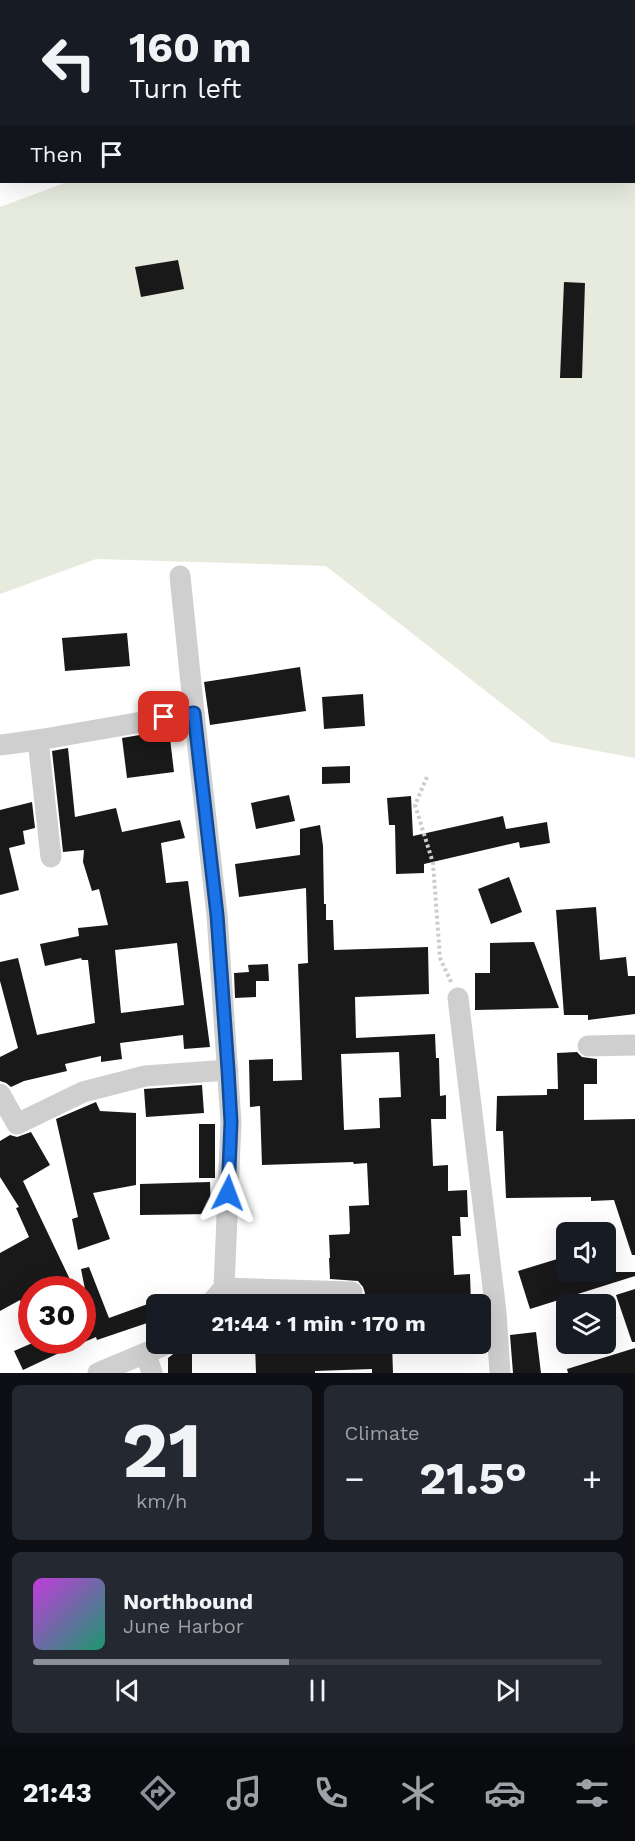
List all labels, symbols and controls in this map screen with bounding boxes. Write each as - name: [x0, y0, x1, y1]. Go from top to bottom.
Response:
- text: 160 m: [129, 23, 252, 72]
- icon: left: [30, 24, 108, 102]
- text: Turn left: [129, 73, 241, 105]
- icon: arrive: [95, 138, 128, 171]
- text: Then: [30, 142, 83, 167]
- pin: [138, 691, 189, 742]
- icon: arrive: [147, 700, 180, 733]
- position arrow: [196, 1161, 260, 1225]
- map controls: [556, 1222, 616, 1354]
- button: sound: [556, 1222, 616, 1282]
- speed limit sign: 30: [18, 1276, 96, 1354]
- button: layers: [556, 1294, 616, 1354]
- text: 21:44 · 1 min · 170 m: [211, 1311, 426, 1336]
- text: 21: [122, 1404, 202, 1496]
- text: Climate: [345, 1421, 420, 1445]
- text: 21.5°: [419, 1452, 527, 1505]
- text: −: [345, 1459, 364, 1498]
- text: +: [582, 1459, 602, 1498]
- text: km/h: [136, 1489, 188, 1513]
- text: Northbound: [123, 1589, 253, 1614]
- text: June Harbor: [123, 1614, 244, 1638]
- icon: previous: [111, 1674, 144, 1707]
- icon: pause: [301, 1674, 334, 1707]
- icon: next: [491, 1674, 524, 1707]
- icon: directions: [137, 1772, 179, 1814]
- icon: music: [223, 1772, 265, 1814]
- icon: phone: [310, 1772, 352, 1814]
- icon: climate: [397, 1772, 439, 1814]
- icon: car: [484, 1772, 526, 1814]
- icon: filters: [571, 1772, 613, 1814]
- text: 21:43: [22, 1777, 92, 1809]

